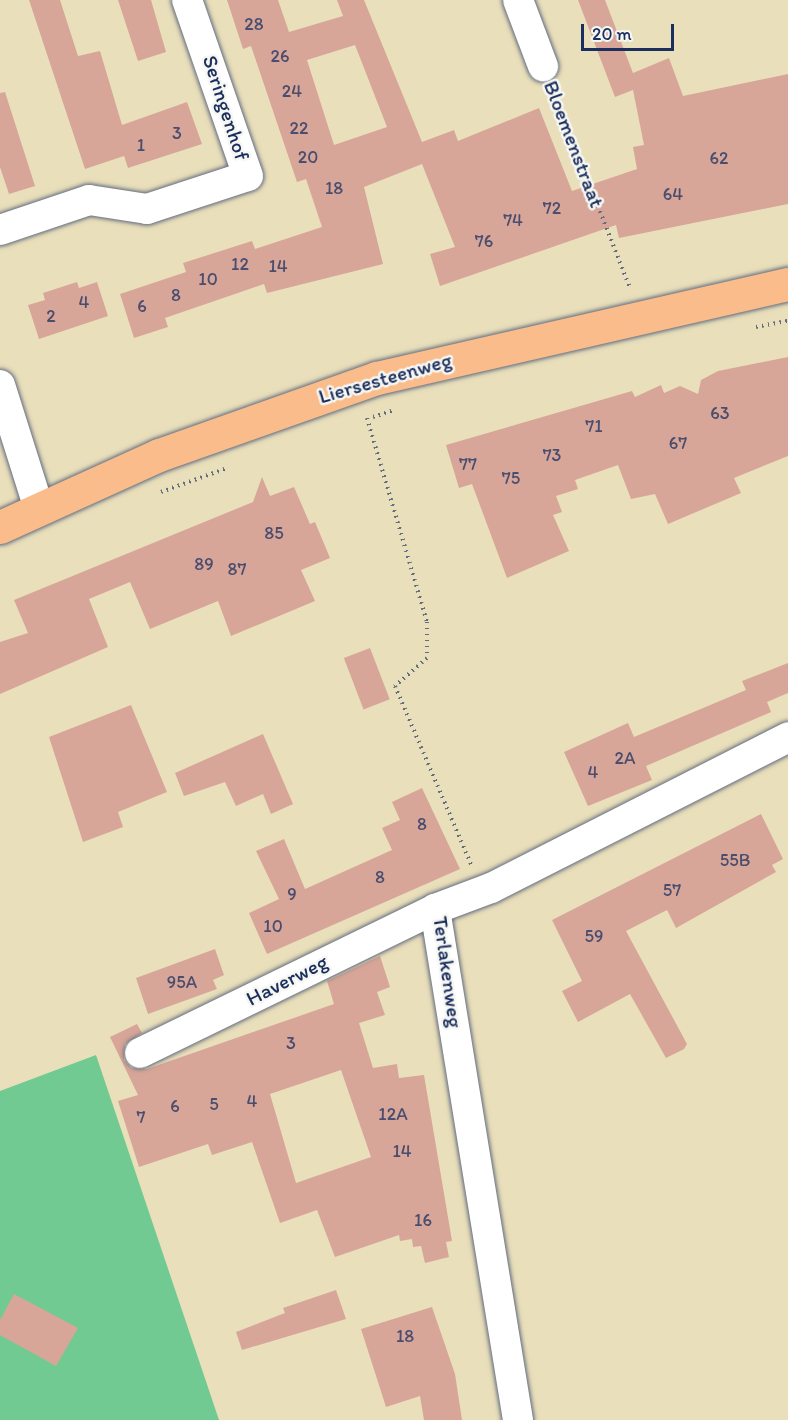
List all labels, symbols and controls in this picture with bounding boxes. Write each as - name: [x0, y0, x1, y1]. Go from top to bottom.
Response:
- scale bar: [584, 12, 677, 50]
- house number: 28: [244, 13, 264, 35]
- text: 20 m: [592, 23, 632, 45]
- house number: 26: [271, 45, 289, 67]
- street label: Seringenhof: [197, 52, 255, 164]
- street label: Bloemenstraat: [538, 77, 610, 211]
- house number: 24: [282, 80, 302, 102]
- house number: 22: [290, 117, 308, 139]
- house number: 3: [172, 122, 182, 144]
- house number: 1: [137, 134, 145, 156]
- house number: 20: [298, 146, 318, 168]
- house number: 62: [710, 147, 728, 169]
- house number: 18: [325, 177, 343, 199]
- house number: 64: [663, 183, 683, 205]
- house number: 72: [543, 197, 561, 219]
- house number: 74: [503, 209, 523, 231]
- house number: 76: [475, 230, 493, 252]
- house number: 12: [231, 253, 249, 275]
- house number: 14: [268, 255, 288, 277]
- house number: 10: [198, 268, 218, 290]
- house number: 8: [171, 284, 181, 306]
- house number: 4: [79, 291, 89, 313]
- house number: 6: [137, 295, 147, 317]
- house number: 2: [46, 305, 56, 327]
- street label: Liersesteenweg: [315, 347, 455, 409]
- house number: 63: [710, 402, 730, 424]
- house number: 71: [585, 415, 603, 437]
- house number: 67: [669, 432, 687, 454]
- house number: 73: [543, 444, 561, 466]
- house number: 77: [459, 453, 477, 475]
- house number: 75: [502, 467, 520, 489]
- house number: 85: [264, 522, 284, 544]
- house number: 89: [194, 553, 214, 575]
- house number: 87: [228, 558, 246, 580]
- house number: 2A: [615, 747, 635, 769]
- house number: 4: [588, 761, 598, 783]
- house number: 8: [417, 813, 427, 835]
- house number: 55B: [720, 849, 750, 871]
- house number: 8: [375, 866, 385, 888]
- house number: 57: [663, 879, 681, 901]
- house number: 9: [287, 883, 297, 905]
- house number: 10: [263, 915, 283, 937]
- street label: Terlakenweg: [428, 915, 468, 1029]
- house number: 59: [585, 925, 603, 947]
- street label: Haverweg: [242, 949, 332, 1011]
- house number: 95A: [167, 971, 197, 993]
- house number: 3: [286, 1032, 296, 1054]
- house number: 4: [247, 1090, 257, 1112]
- house number: 5: [209, 1093, 219, 1115]
- house number: 6: [170, 1095, 180, 1117]
- house number: 12A: [378, 1103, 408, 1125]
- house number: 7: [137, 1106, 145, 1128]
- house number: 14: [392, 1140, 412, 1162]
- house number: 16: [414, 1209, 432, 1231]
- house number: 18: [396, 1325, 414, 1347]

